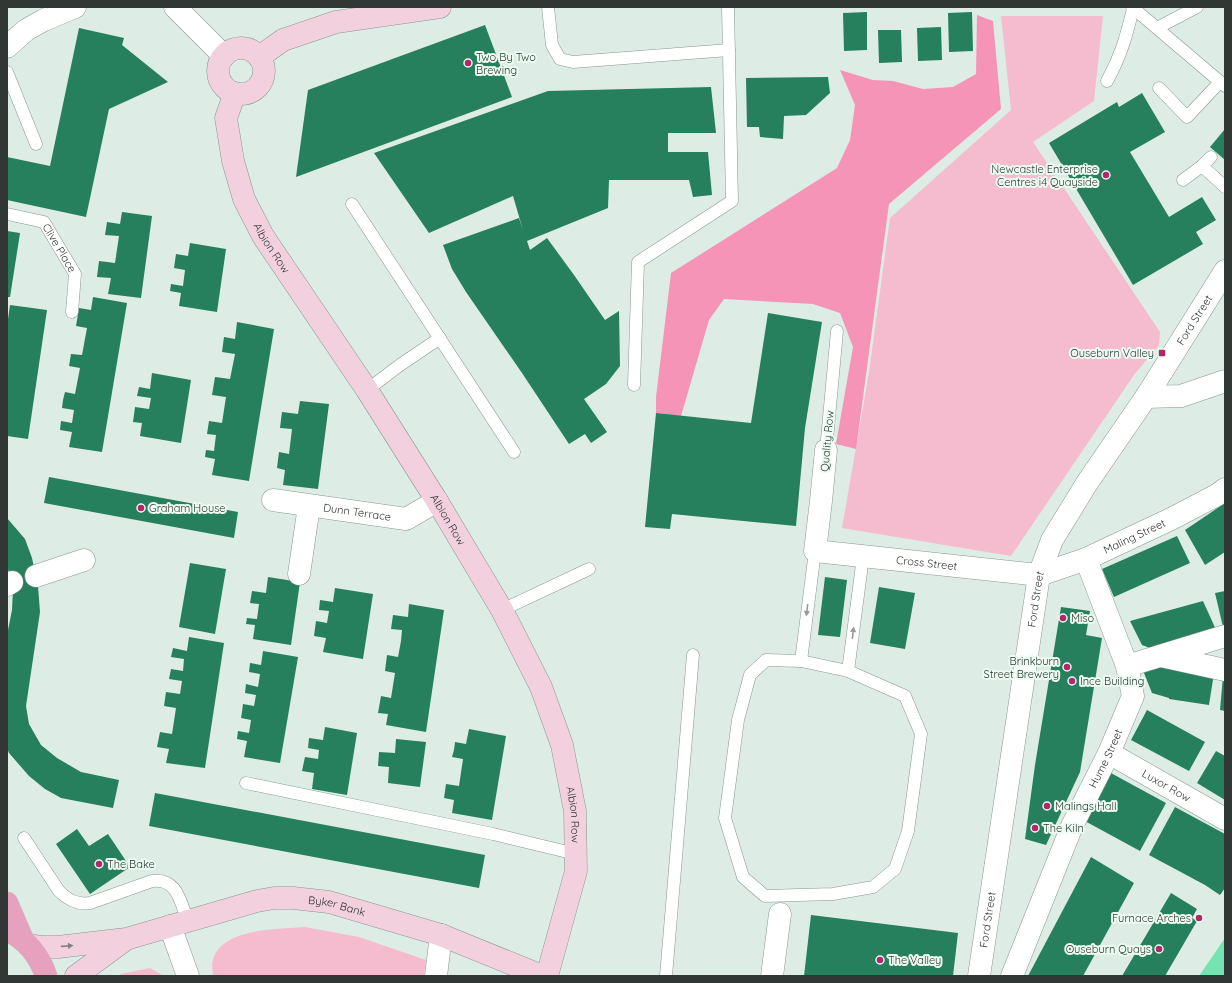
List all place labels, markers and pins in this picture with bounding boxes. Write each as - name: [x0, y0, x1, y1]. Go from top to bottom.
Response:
- place label: Two By Two Brewing: [476, 50, 536, 77]
- marker: Two By Two Brewing: [463, 58, 473, 68]
- place label: Newcastle Enterprise Centres i4 Quayside: [991, 162, 1098, 189]
- marker: Newcastle Enterprise Centres i4 Quayside: [1101, 170, 1111, 180]
- place label: Ouseburn Valley: [1070, 346, 1154, 360]
- marker: Ouseburn Valley: [1157, 348, 1167, 358]
- place label: Graham House: [149, 501, 226, 515]
- marker: Graham House: [136, 503, 146, 513]
- place label: Miso: [1071, 611, 1095, 625]
- marker: Miso: [1058, 613, 1068, 623]
- place label: Brinkburn Street Brewery: [984, 654, 1059, 681]
- marker: Brinkburn Street Brewery: [1062, 662, 1072, 672]
- place label: Ince Building: [1080, 674, 1144, 688]
- marker: Ince Building: [1067, 676, 1077, 686]
- place label: Malings Hall: [1055, 799, 1117, 813]
- marker: Malings Hall: [1042, 801, 1052, 811]
- place label: The Kiln: [1043, 821, 1084, 835]
- marker: The Kiln: [1030, 823, 1040, 833]
- place label: The Bake: [107, 857, 155, 871]
- marker: The Bake: [94, 859, 104, 869]
- place label: Furnace Arches: [1112, 911, 1191, 925]
- marker: Furnace Arches: [1194, 913, 1204, 923]
- place label: Ouseburn Quays: [1066, 942, 1151, 956]
- marker: Ouseburn Quays: [1154, 944, 1164, 954]
- place label: The Valley: [888, 953, 941, 967]
- marker: The Valley: [875, 955, 885, 965]

